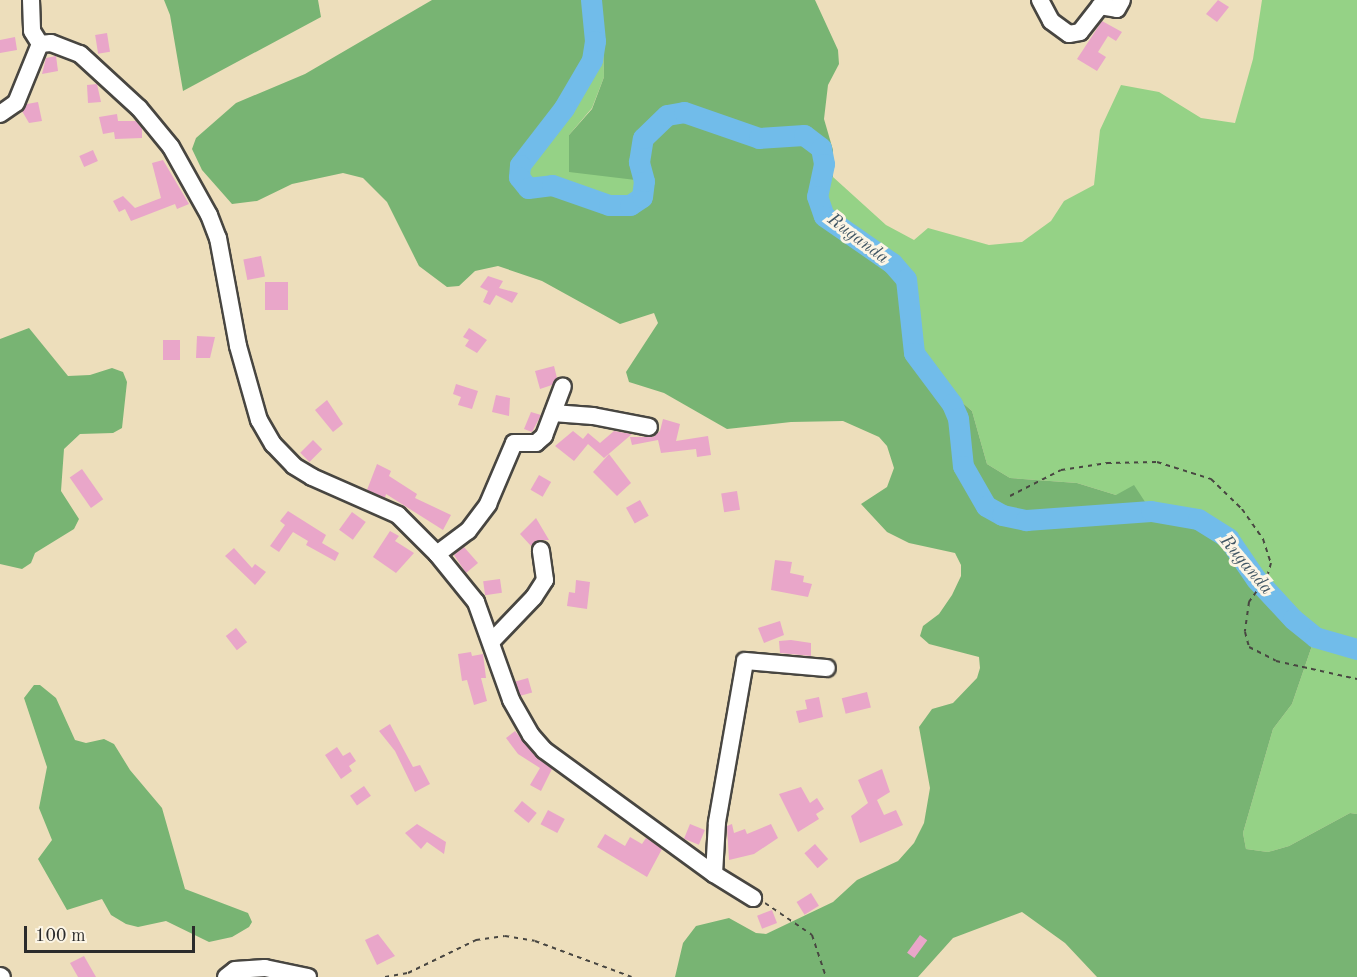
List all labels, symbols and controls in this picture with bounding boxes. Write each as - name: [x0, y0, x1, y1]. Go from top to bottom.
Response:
- water label: Ruganda: [823, 209, 893, 269]
- water label: Ruganda: [1215, 531, 1277, 599]
- scale bar: [27, 914, 198, 952]
- text: 100 m: [35, 927, 86, 945]

